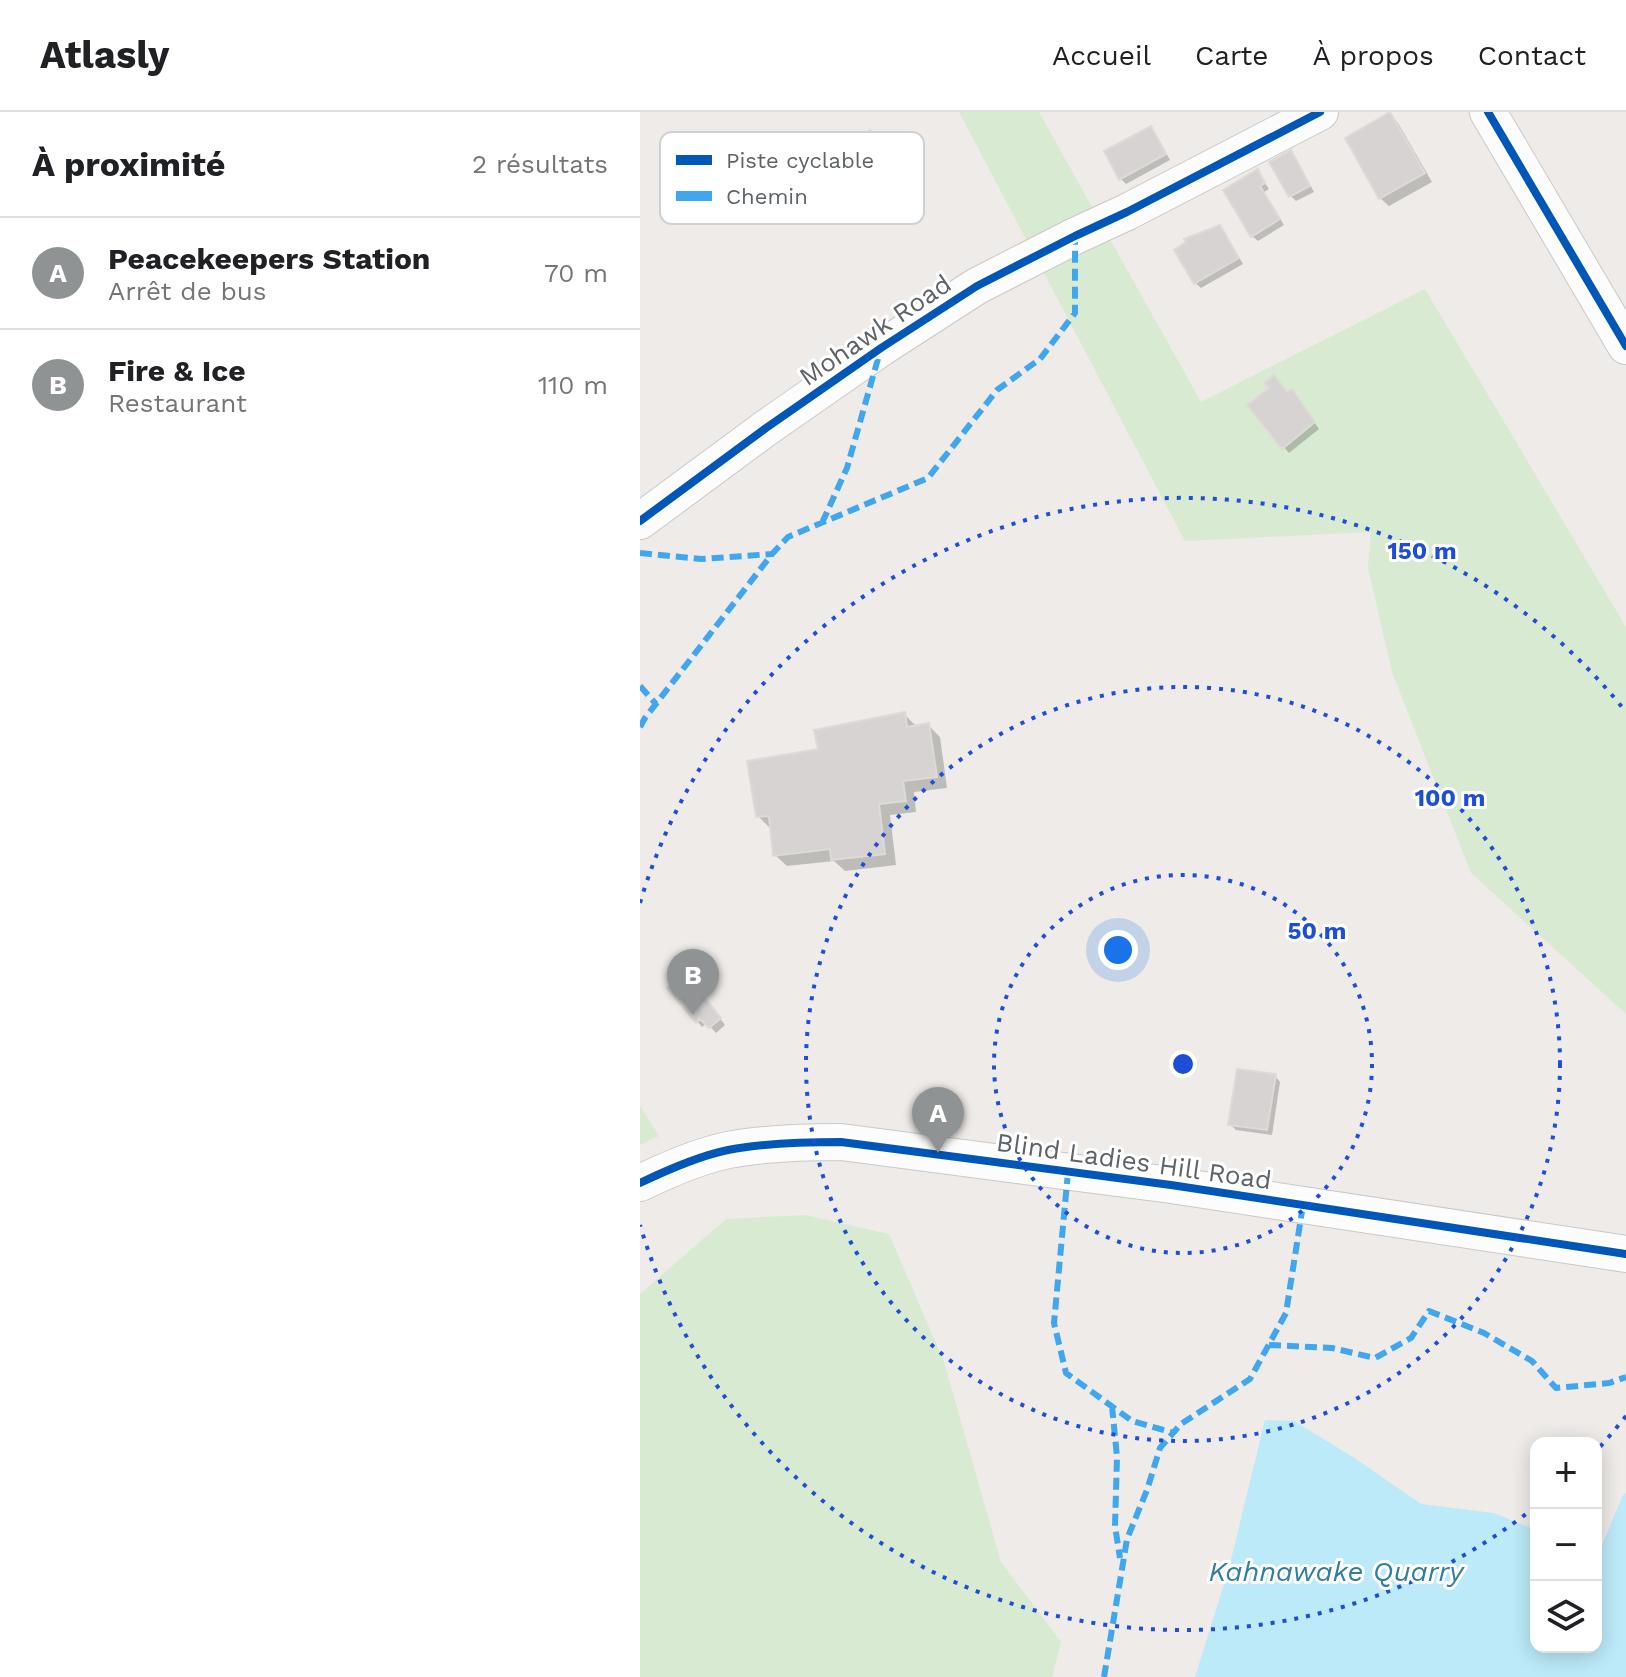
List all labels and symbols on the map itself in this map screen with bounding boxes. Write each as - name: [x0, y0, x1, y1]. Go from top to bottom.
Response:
- legend: [660, 132, 924, 224]
- text: Piste cyclable: [726, 148, 874, 173]
- text: Chemin: [726, 184, 808, 209]
- street label: Mohawk Road: [794, 268, 956, 392]
- text: 150 m: [1387, 537, 1457, 565]
- text: 100 m: [1415, 784, 1485, 812]
- text: 50 m: [1288, 917, 1346, 945]
- your location: [1098, 930, 1138, 970]
- pin: B: [667, 949, 719, 1015]
- centre of rings: [1169, 1050, 1197, 1078]
- pin: A: [912, 1087, 964, 1153]
- street label: Blind Ladies Hill Road: [995, 1127, 1273, 1195]
- water label: Kahnawake Quarry: [1209, 1555, 1465, 1588]

